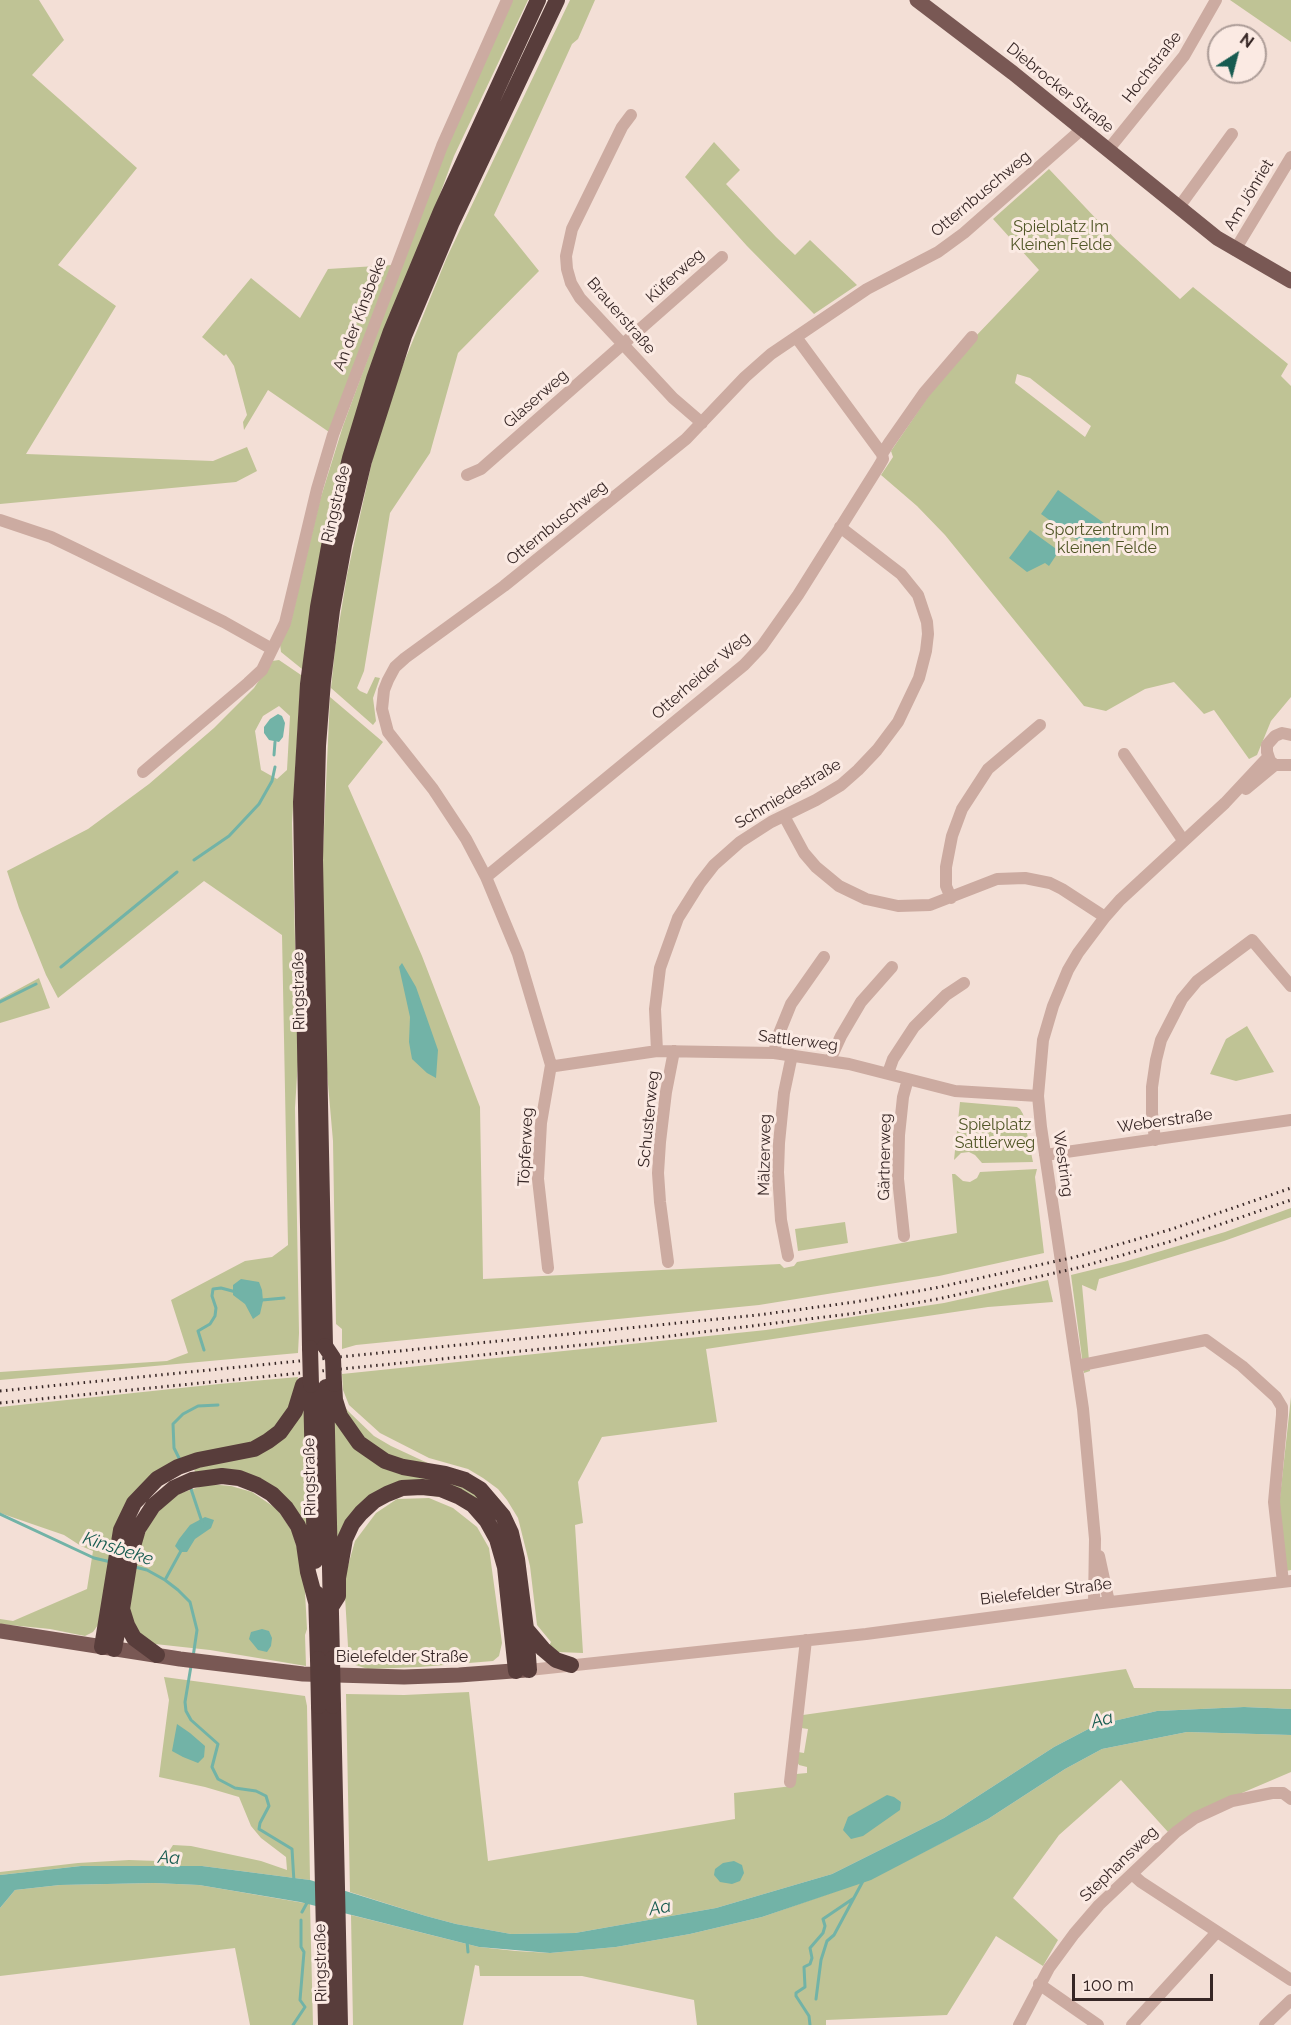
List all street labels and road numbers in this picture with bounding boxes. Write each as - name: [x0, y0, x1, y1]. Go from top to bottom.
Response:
- street label: Hochstraße: [1118, 28, 1186, 106]
- street label: Diebrocker Straße: [1002, 39, 1118, 137]
- street label: Otternbuschweg: [927, 147, 1035, 241]
- street label: Am Jönriet: [1220, 156, 1278, 234]
- street label: Küferweg: [642, 245, 708, 307]
- street label: An der Kinsbeke: [329, 254, 391, 374]
- street label: Brauerstraße: [583, 274, 659, 358]
- street label: Glaserweg: [500, 366, 572, 432]
- street label: Ringstraße: [318, 464, 354, 544]
- street label: Otternbuschweg: [503, 477, 611, 569]
- street label: Otterheider Weg: [648, 628, 754, 724]
- street label: Schmiedestraße: [731, 755, 845, 833]
- street label: Ringstraße: [289, 952, 309, 1030]
- street label: Sattlerweg: [757, 1027, 839, 1055]
- street label: Schusterweg: [634, 1070, 664, 1168]
- street label: Weberstraße: [1116, 1105, 1214, 1137]
- street label: Töpferweg: [514, 1107, 538, 1187]
- street label: Gärtnerweg: [875, 1113, 895, 1201]
- street label: Mälzerweg: [755, 1114, 775, 1196]
- street label: Westring: [1049, 1130, 1077, 1198]
- street label: Ringstraße: [300, 1438, 320, 1516]
- street label: Bielefelder Straße: [979, 1574, 1113, 1610]
- street label: Bielefelder Straße: [336, 1647, 468, 1667]
- street label: Stephansweg: [1076, 1822, 1162, 1906]
- street label: Ringstraße: [311, 1924, 331, 2002]

